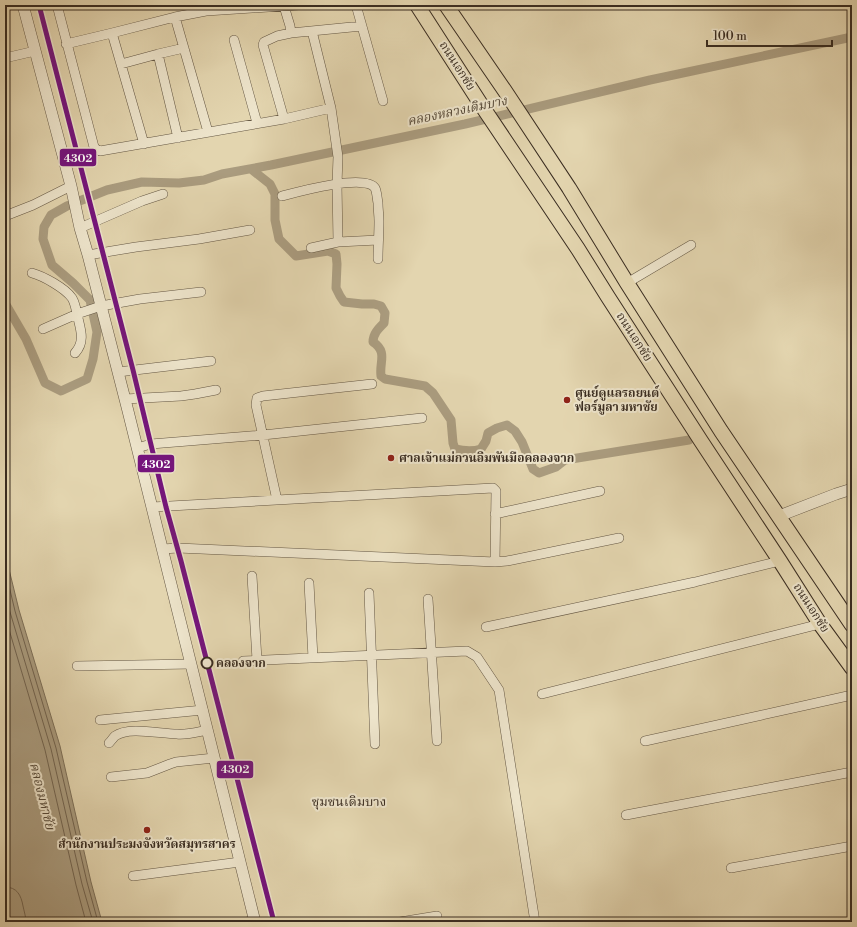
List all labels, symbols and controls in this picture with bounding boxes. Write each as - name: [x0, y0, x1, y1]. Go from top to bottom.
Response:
- scale bar: [707, 22, 832, 48]
- text: 100 m: [713, 29, 747, 44]
- street label: ถนนเอกชัย: [436, 39, 478, 93]
- water label: คลองหลวงเดิมบาง: [406, 93, 509, 129]
- line badge: 4302: [59, 148, 97, 167]
- text: 4302: [64, 152, 92, 166]
- street label: ถนนเอกชัย: [613, 310, 655, 364]
- place label: ศูนย์ดูแลรถยนต์ ฟอร์มูลา มหาชัย: [575, 385, 660, 415]
- marker: ศูนย์ดูแลรถยนต์ ฟอร์มูลา มหาชัย: [562, 395, 572, 405]
- place label: ศาลเจ้าแม่กวนอิมพันมือคลองจาก: [399, 451, 574, 466]
- marker: ศาลเจ้าแม่กวนอิมพันมือคลองจาก: [386, 453, 396, 463]
- line badge: 4302: [137, 454, 175, 473]
- text: 4302: [142, 458, 170, 472]
- street label: ถนนเอกชัย: [790, 581, 832, 635]
- marker: คลองจาก: [200, 656, 214, 670]
- place label: คลองจาก: [216, 656, 266, 671]
- line badge: 4302: [216, 760, 254, 779]
- water label: คลองมหาชัย: [26, 761, 58, 832]
- text: 4302: [221, 763, 249, 777]
- district label: ชุมชนเดิมบาง: [312, 794, 386, 810]
- marker: สำนักงานประมงจังหวัดสมุทรสาคร: [142, 825, 152, 835]
- place label: สำนักงานประมงจังหวัดสมุทรสาคร: [58, 837, 236, 852]

